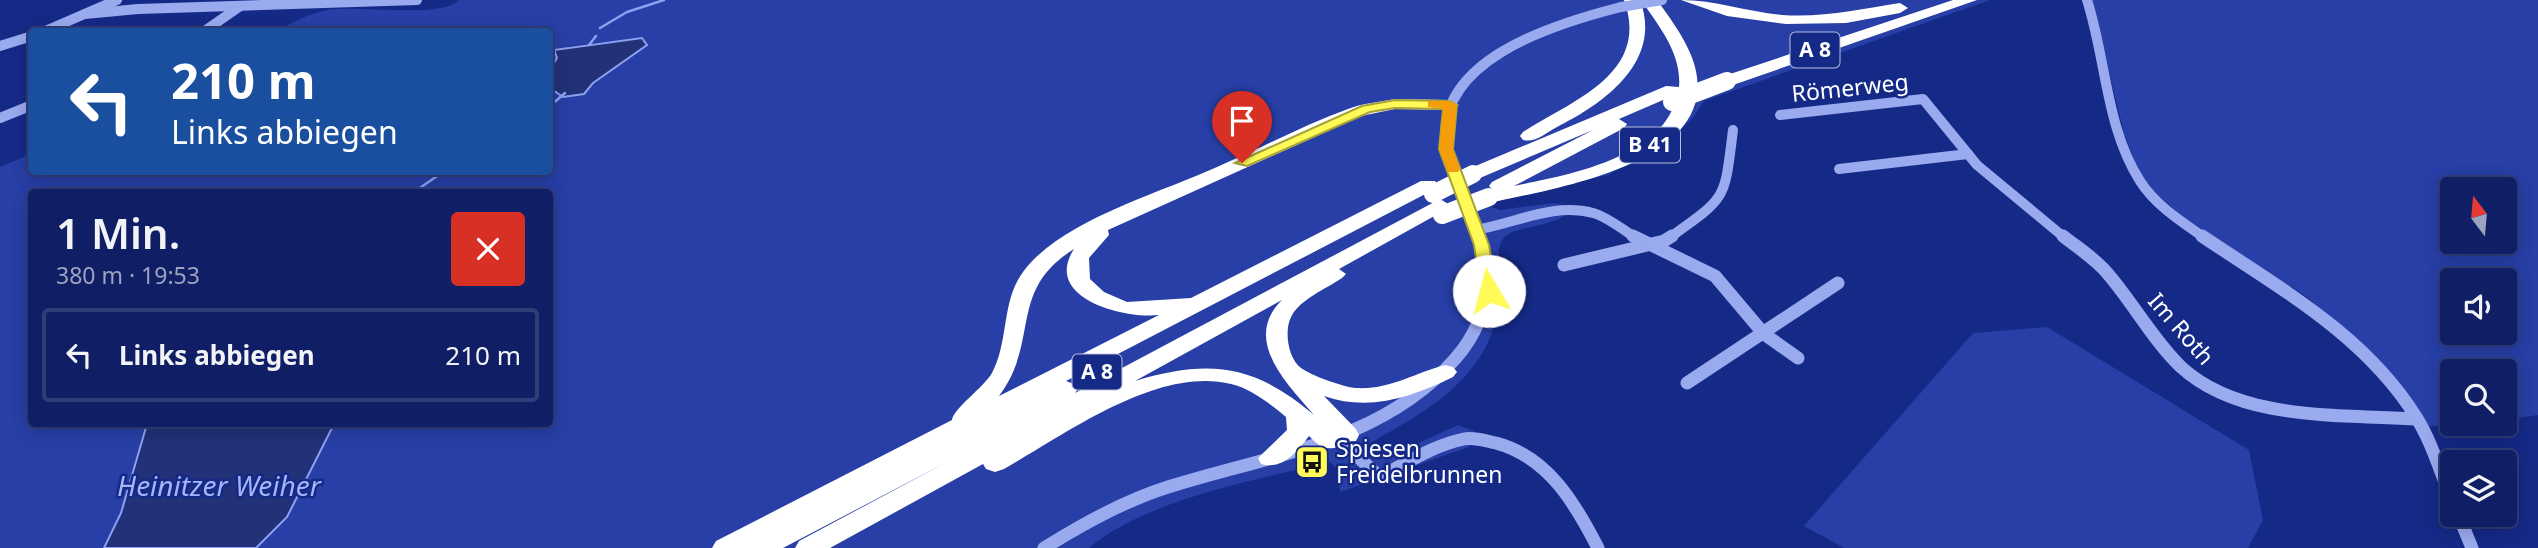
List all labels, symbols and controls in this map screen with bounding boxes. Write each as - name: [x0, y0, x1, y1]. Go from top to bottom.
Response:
- road number: A 8: [1790, 32, 1840, 68]
- text: 210 m: [171, 47, 316, 113]
- icon: left: [56, 56, 147, 147]
- street label: Römerweg: [1790, 65, 1910, 109]
- pin: [1212, 91, 1272, 163]
- icon: arrive: [1223, 102, 1261, 140]
- text: Links abbiegen: [171, 110, 398, 153]
- road number: B 41: [1620, 128, 1680, 162]
- north arrow: [2440, 177, 2516, 254]
- map controls: [2440, 177, 2517, 527]
- text: 1 Min.: [56, 204, 180, 261]
- button: close: [451, 212, 525, 286]
- position arrow: [1452, 254, 1526, 328]
- text: 380 m · 19:53: [56, 259, 200, 291]
- button: sound: [2440, 268, 2517, 345]
- street label: Im Roth: [2141, 285, 2222, 371]
- icon: left: [60, 336, 98, 374]
- text: Links abbiegen: [119, 337, 315, 373]
- text: 210 m: [445, 337, 521, 373]
- road number: A 8: [1072, 354, 1122, 390]
- button: search: [2440, 359, 2517, 436]
- place label: Spiesen Freidelbrunnen: [1336, 432, 1502, 490]
- bus stop icon: Spiesen Freidelbrunnen: [1293, 443, 1331, 481]
- button: layers: [2440, 450, 2517, 527]
- water label: Heinitzer Weiher: [117, 466, 323, 504]

